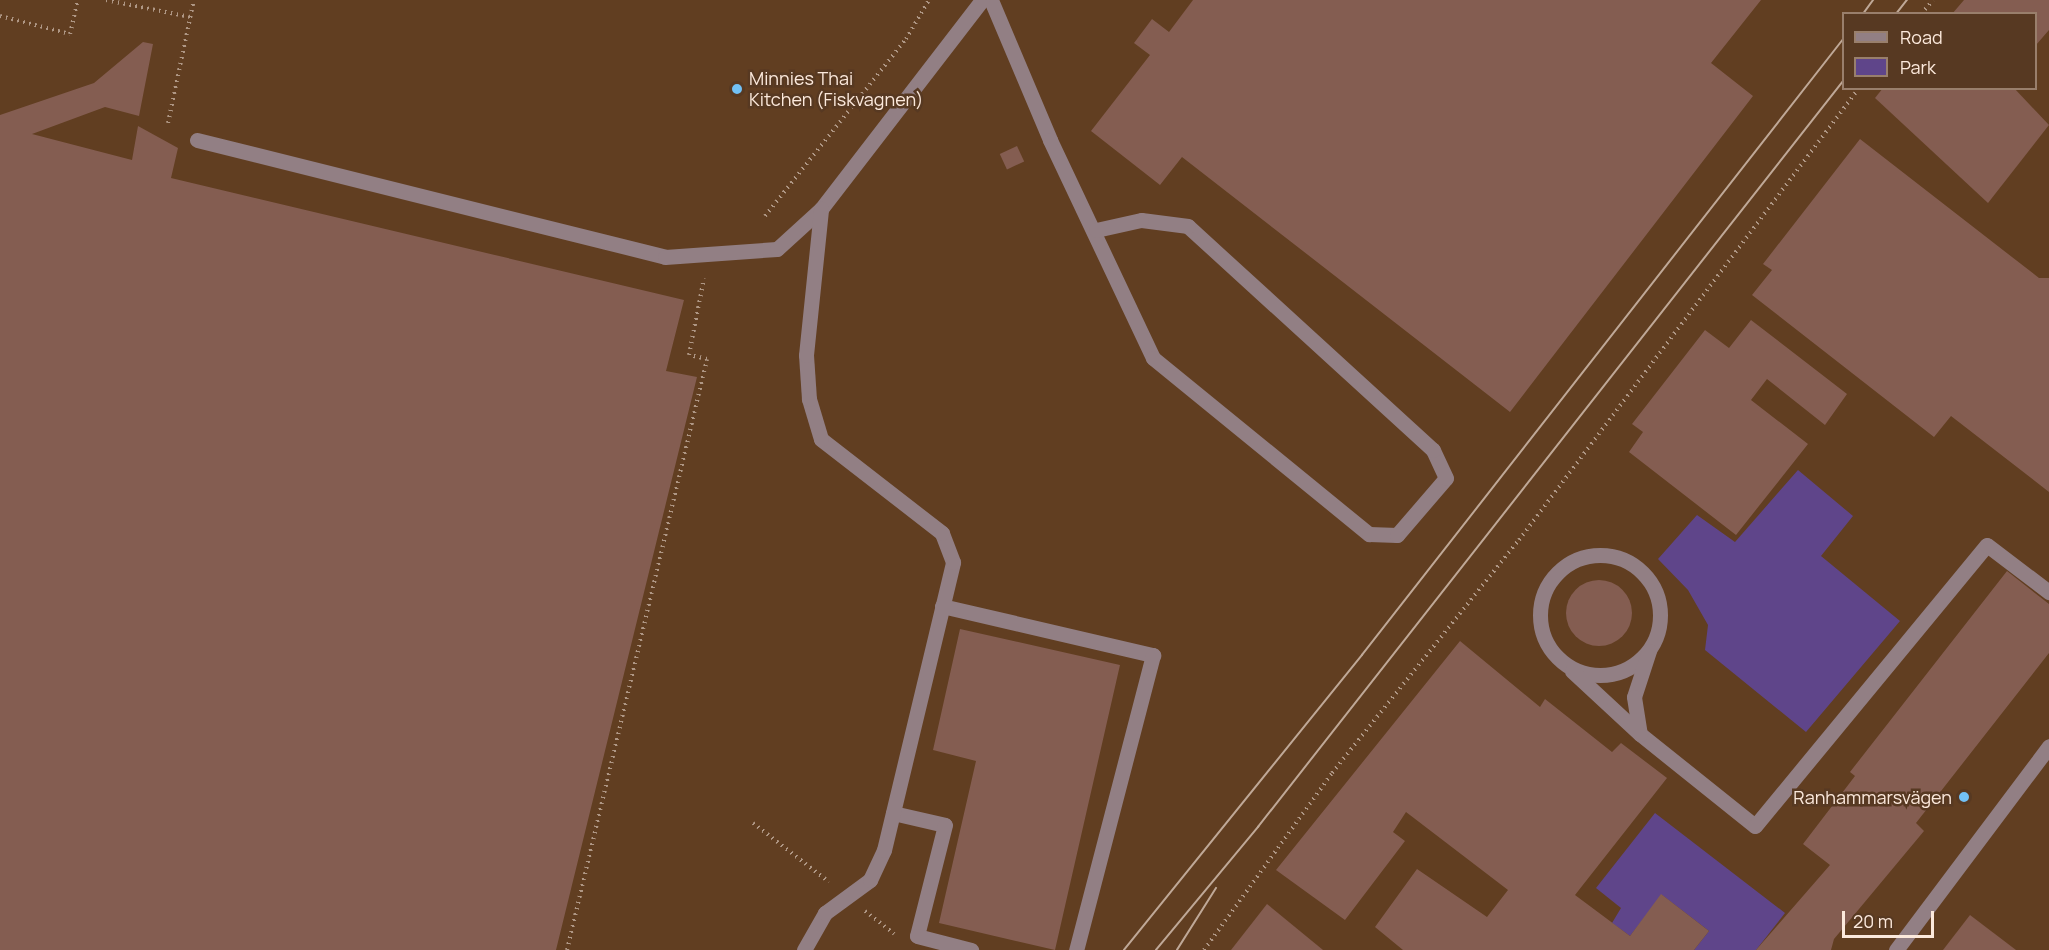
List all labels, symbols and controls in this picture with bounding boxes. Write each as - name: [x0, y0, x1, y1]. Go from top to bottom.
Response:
- legend: [1842, 12, 2037, 90]
- text: Road: [1900, 25, 1943, 49]
- text: Park: [1900, 55, 1936, 79]
- place label: Minnies Thai Kitchen (Fiskvagnen): [749, 68, 923, 110]
- marker: Minnies Thai Kitchen (Fiskvagnen): [730, 82, 744, 96]
- place label: Ranhammarsvägen: [1793, 786, 1952, 808]
- marker: Ranhammarsvägen: [1957, 790, 1971, 804]
- scale bar: [1845, 899, 1936, 937]
- text: 20 m: [1853, 909, 1893, 933]

